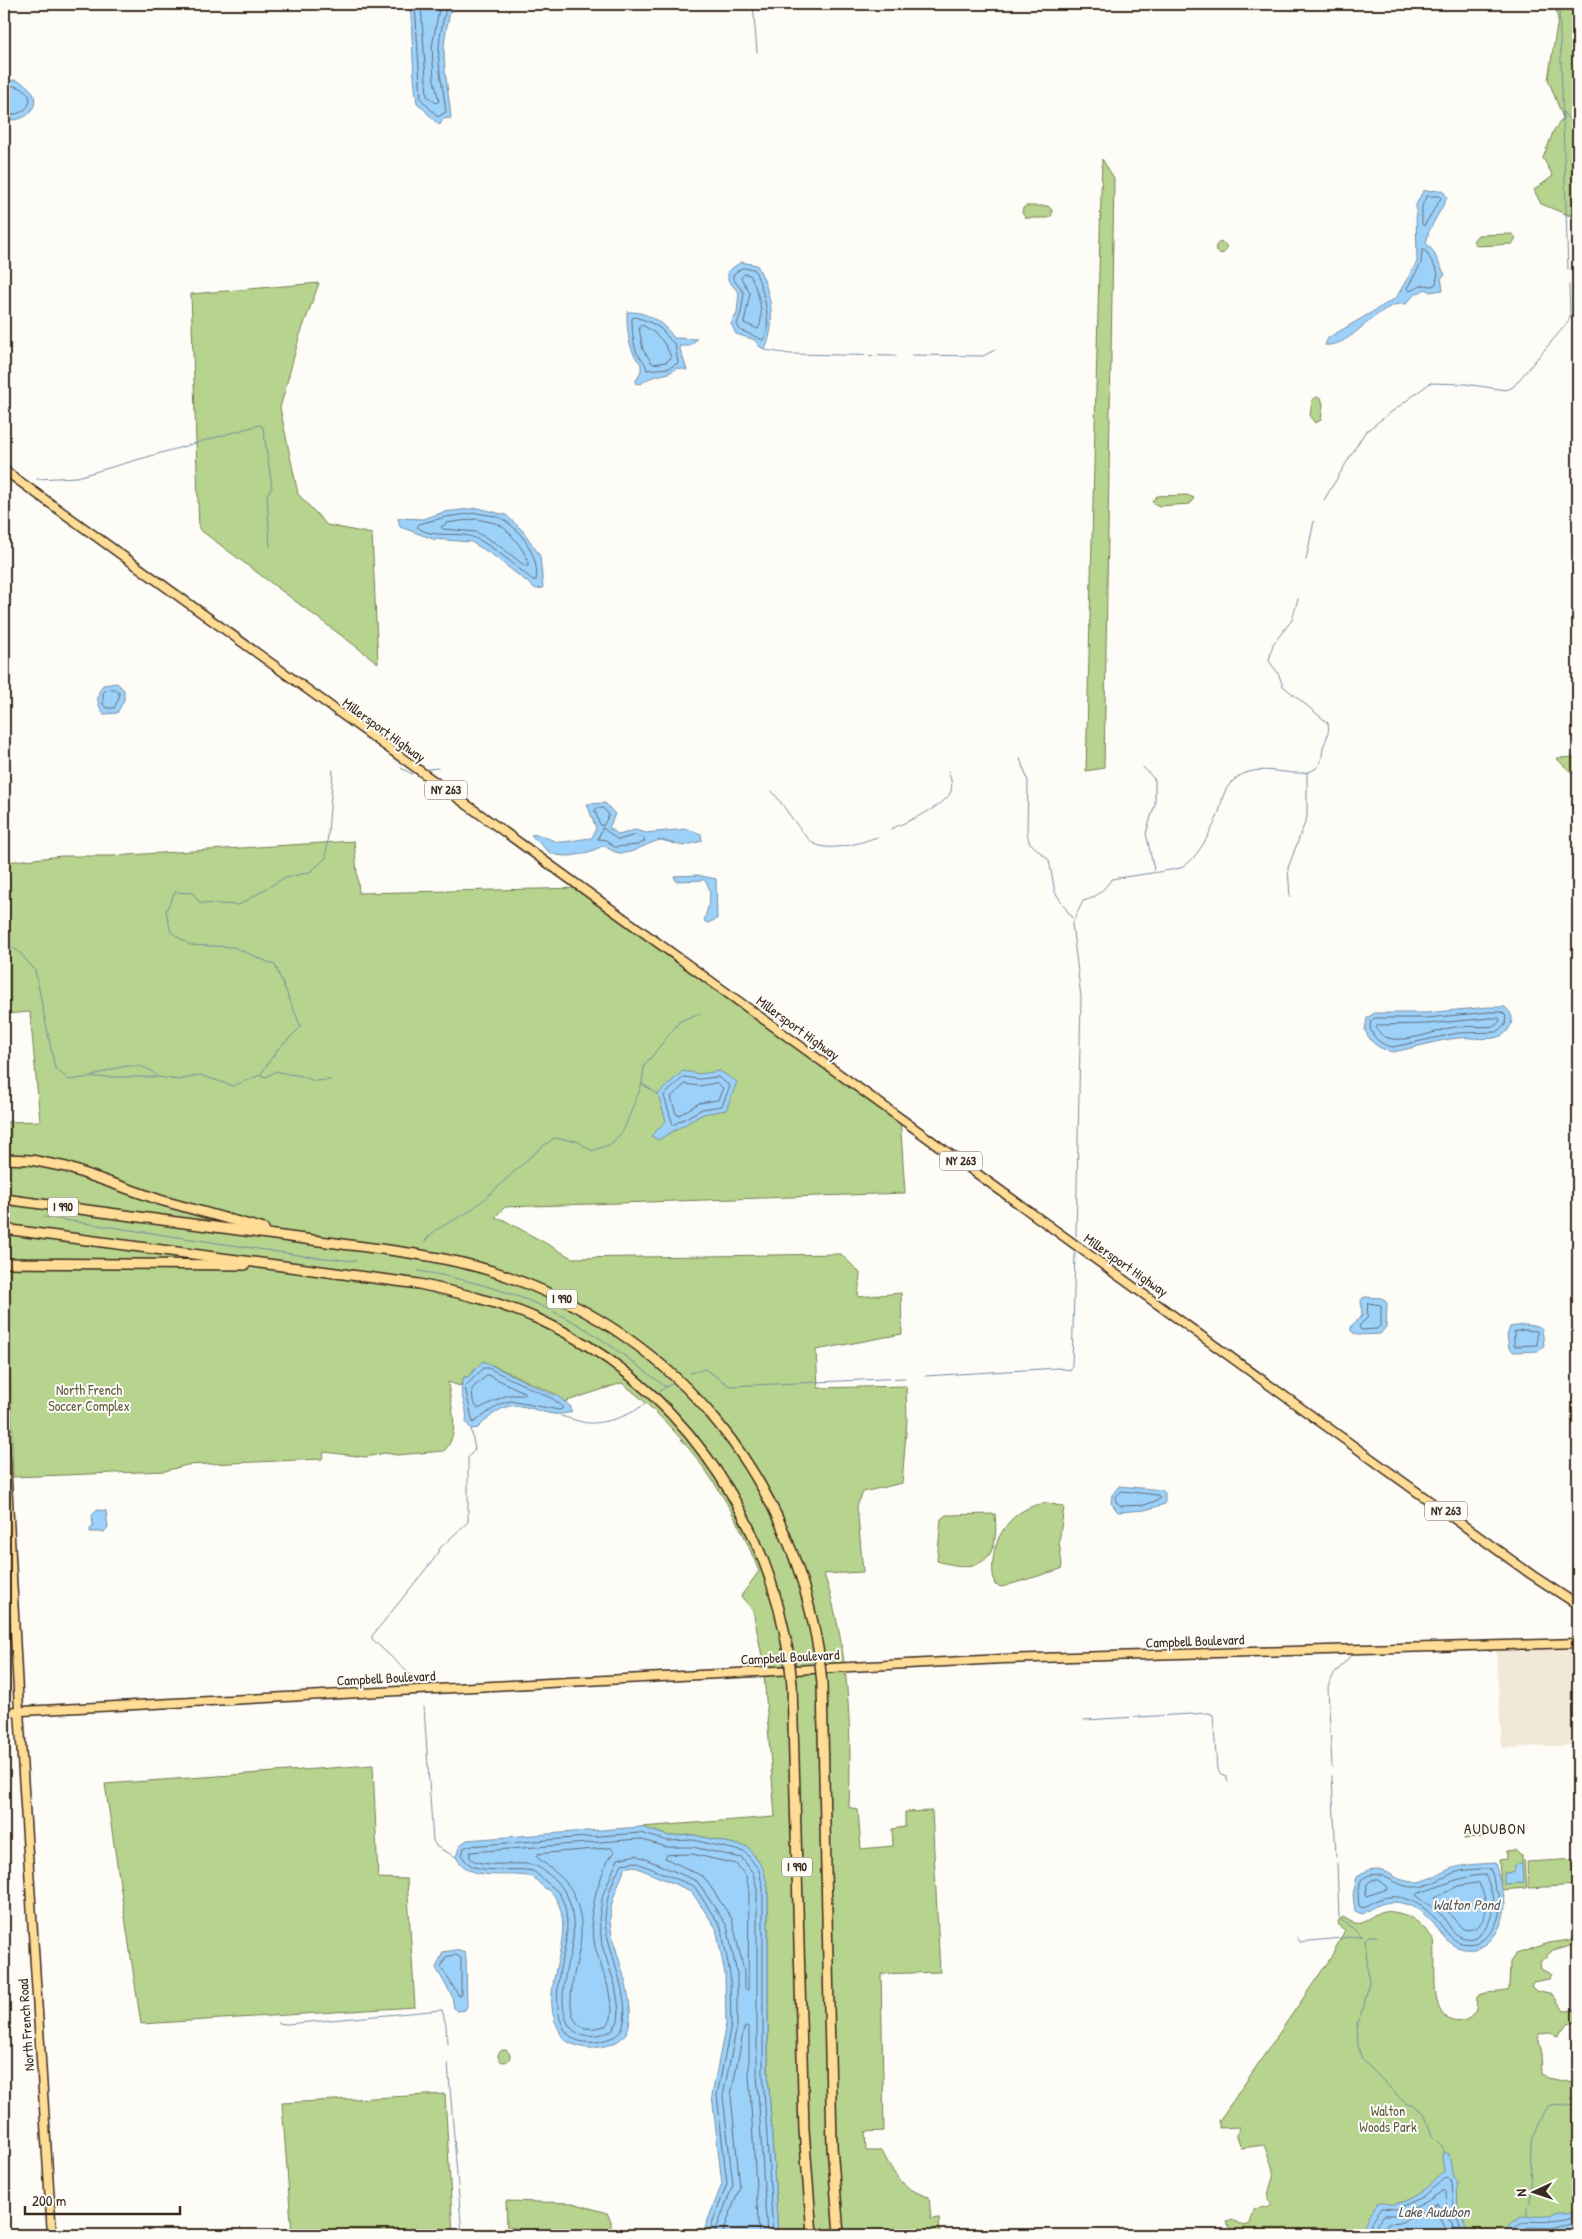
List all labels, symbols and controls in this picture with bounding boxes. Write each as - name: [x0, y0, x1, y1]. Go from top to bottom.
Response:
- street label: Millersport Highway: [338, 693, 430, 767]
- road number: NY 263: [425, 780, 467, 800]
- street label: Millersport Highway: [752, 991, 844, 1065]
- road number: NY 263: [940, 1152, 982, 1170]
- road number: I 990: [48, 1198, 78, 1216]
- street label: Millersport Highway: [1080, 1229, 1172, 1302]
- road number: I 990: [547, 1290, 577, 1308]
- park label: North French Soccer Complex: [48, 1380, 130, 1416]
- road number: NY 263: [1425, 1502, 1467, 1520]
- street label: Campbell Boulevard: [1145, 1629, 1245, 1653]
- street label: Campbell Boulevard: [740, 1644, 840, 1670]
- street label: Campbell Boulevard: [336, 1665, 436, 1691]
- district label: AUDUBON: [1464, 1818, 1526, 1839]
- road number: I 990: [782, 1858, 812, 1876]
- water label: Walton Pond: [1433, 1894, 1501, 1915]
- street label: North French Road: [13, 1978, 38, 2072]
- park label: Walton Woods Park: [1359, 2101, 1417, 2136]
- north arrow: [1510, 2166, 1560, 2216]
- scale bar: [25, 2184, 180, 2216]
- text: N: [1511, 2188, 1530, 2197]
- text: 200 m: [32, 2190, 66, 2211]
- water label: Lake Audubon: [1398, 2201, 1471, 2222]

